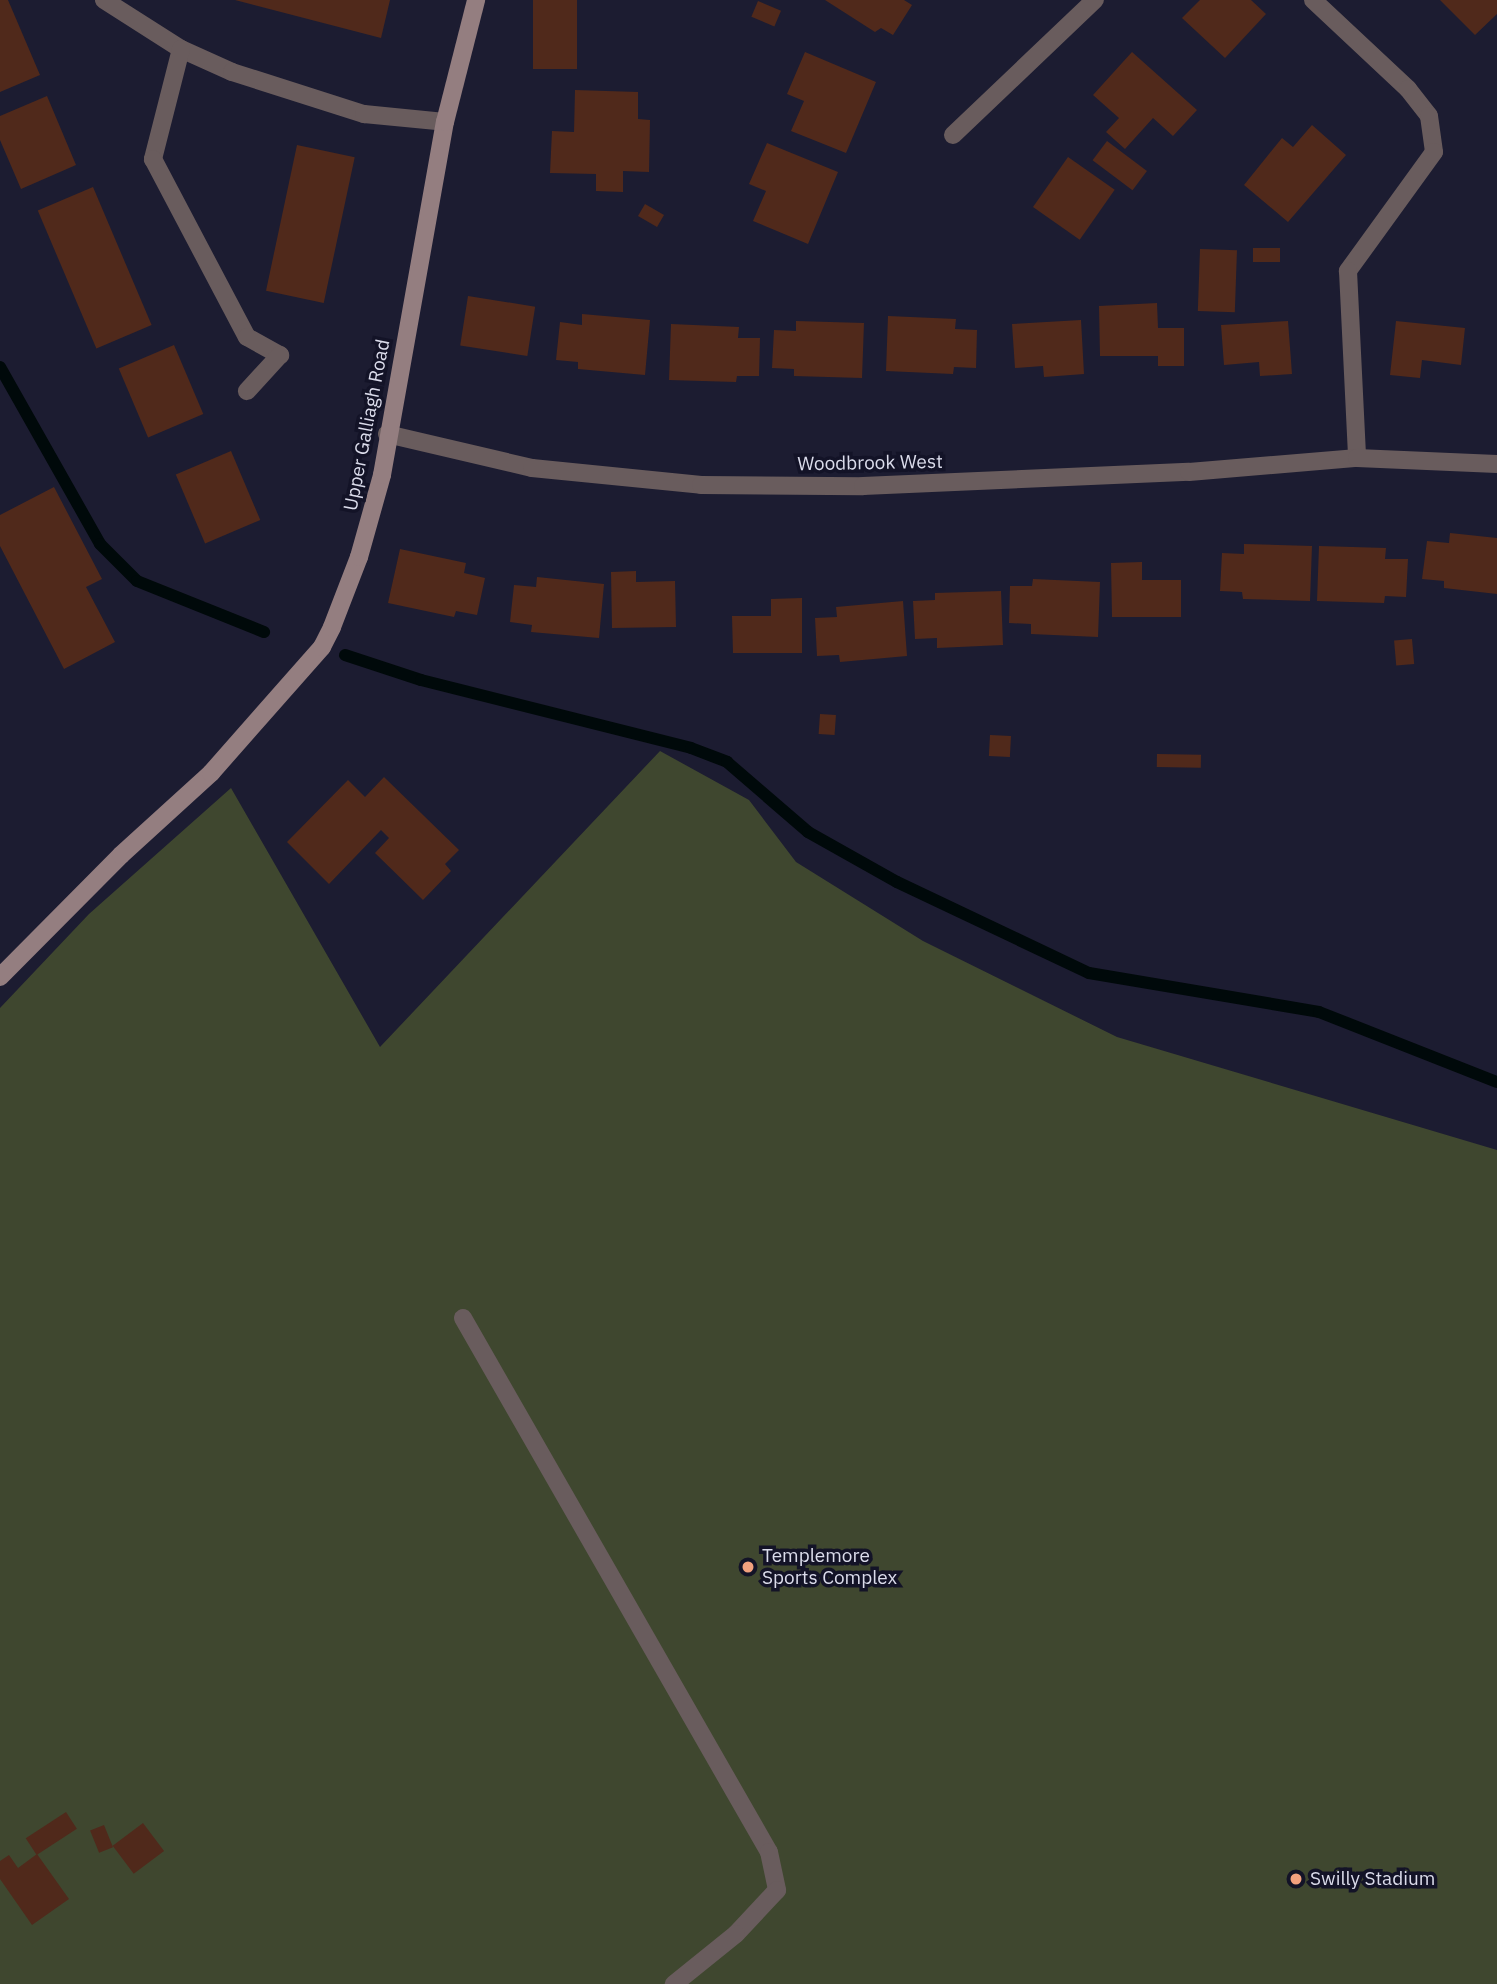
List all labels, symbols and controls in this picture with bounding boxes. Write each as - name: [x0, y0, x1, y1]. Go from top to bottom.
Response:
- street label: Upper Galliagh Road: [339, 337, 395, 513]
- street label: Woodbrook West: [797, 450, 943, 476]
- place label: Templemore Sports Complex: [762, 1545, 897, 1589]
- marker: Templemore Sports Complex: [740, 1559, 756, 1575]
- place label: Swilly Stadium: [1310, 1868, 1435, 1890]
- marker: Swilly Stadium: [1288, 1871, 1304, 1887]

